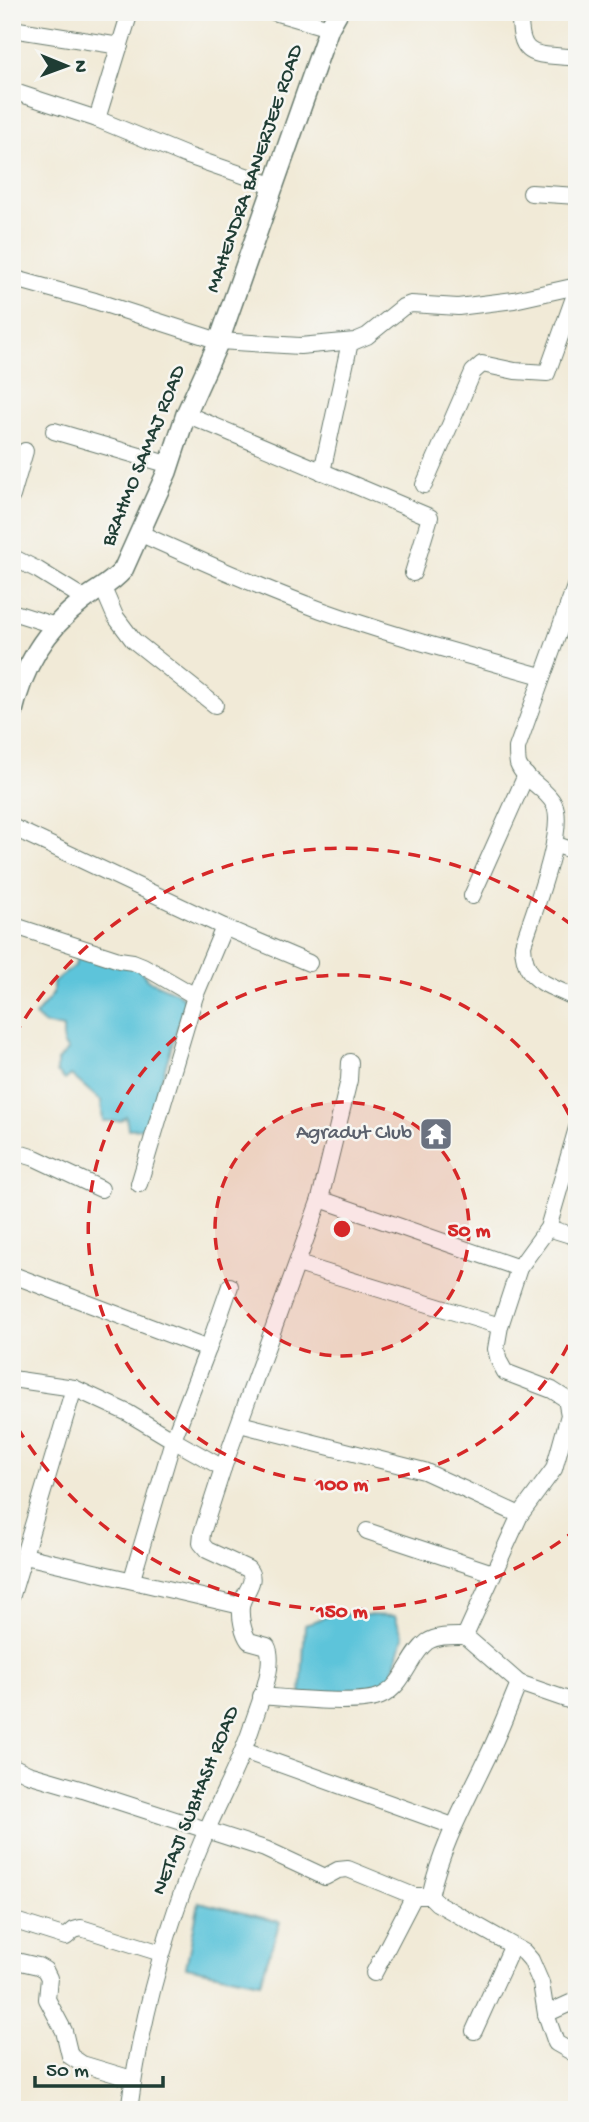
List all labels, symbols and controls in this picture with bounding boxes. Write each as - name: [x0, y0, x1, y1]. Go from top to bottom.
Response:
- north arrow: [32, 32, 102, 102]
- street label: MAHENDRA BANERJEE ROAD: [202, 41, 310, 296]
- text: N: [68, 60, 91, 73]
- street label: BRAHMO SAMAJ ROAD: [97, 361, 193, 551]
- temple icon: Agradut Club: [417, 1115, 455, 1153]
- place label: Agradut Club: [296, 1122, 412, 1147]
- centre of rings: [330, 1217, 354, 1241]
- text: 50 m: [448, 1220, 491, 1245]
- text: 100 m: [315, 1474, 368, 1499]
- text: 150 m: [315, 1601, 368, 1626]
- street label: NETAJI SUBHASH ROAD: [148, 1702, 247, 1899]
- scale bar: [35, 2045, 163, 2089]
- text: 50 m: [46, 2060, 89, 2085]

